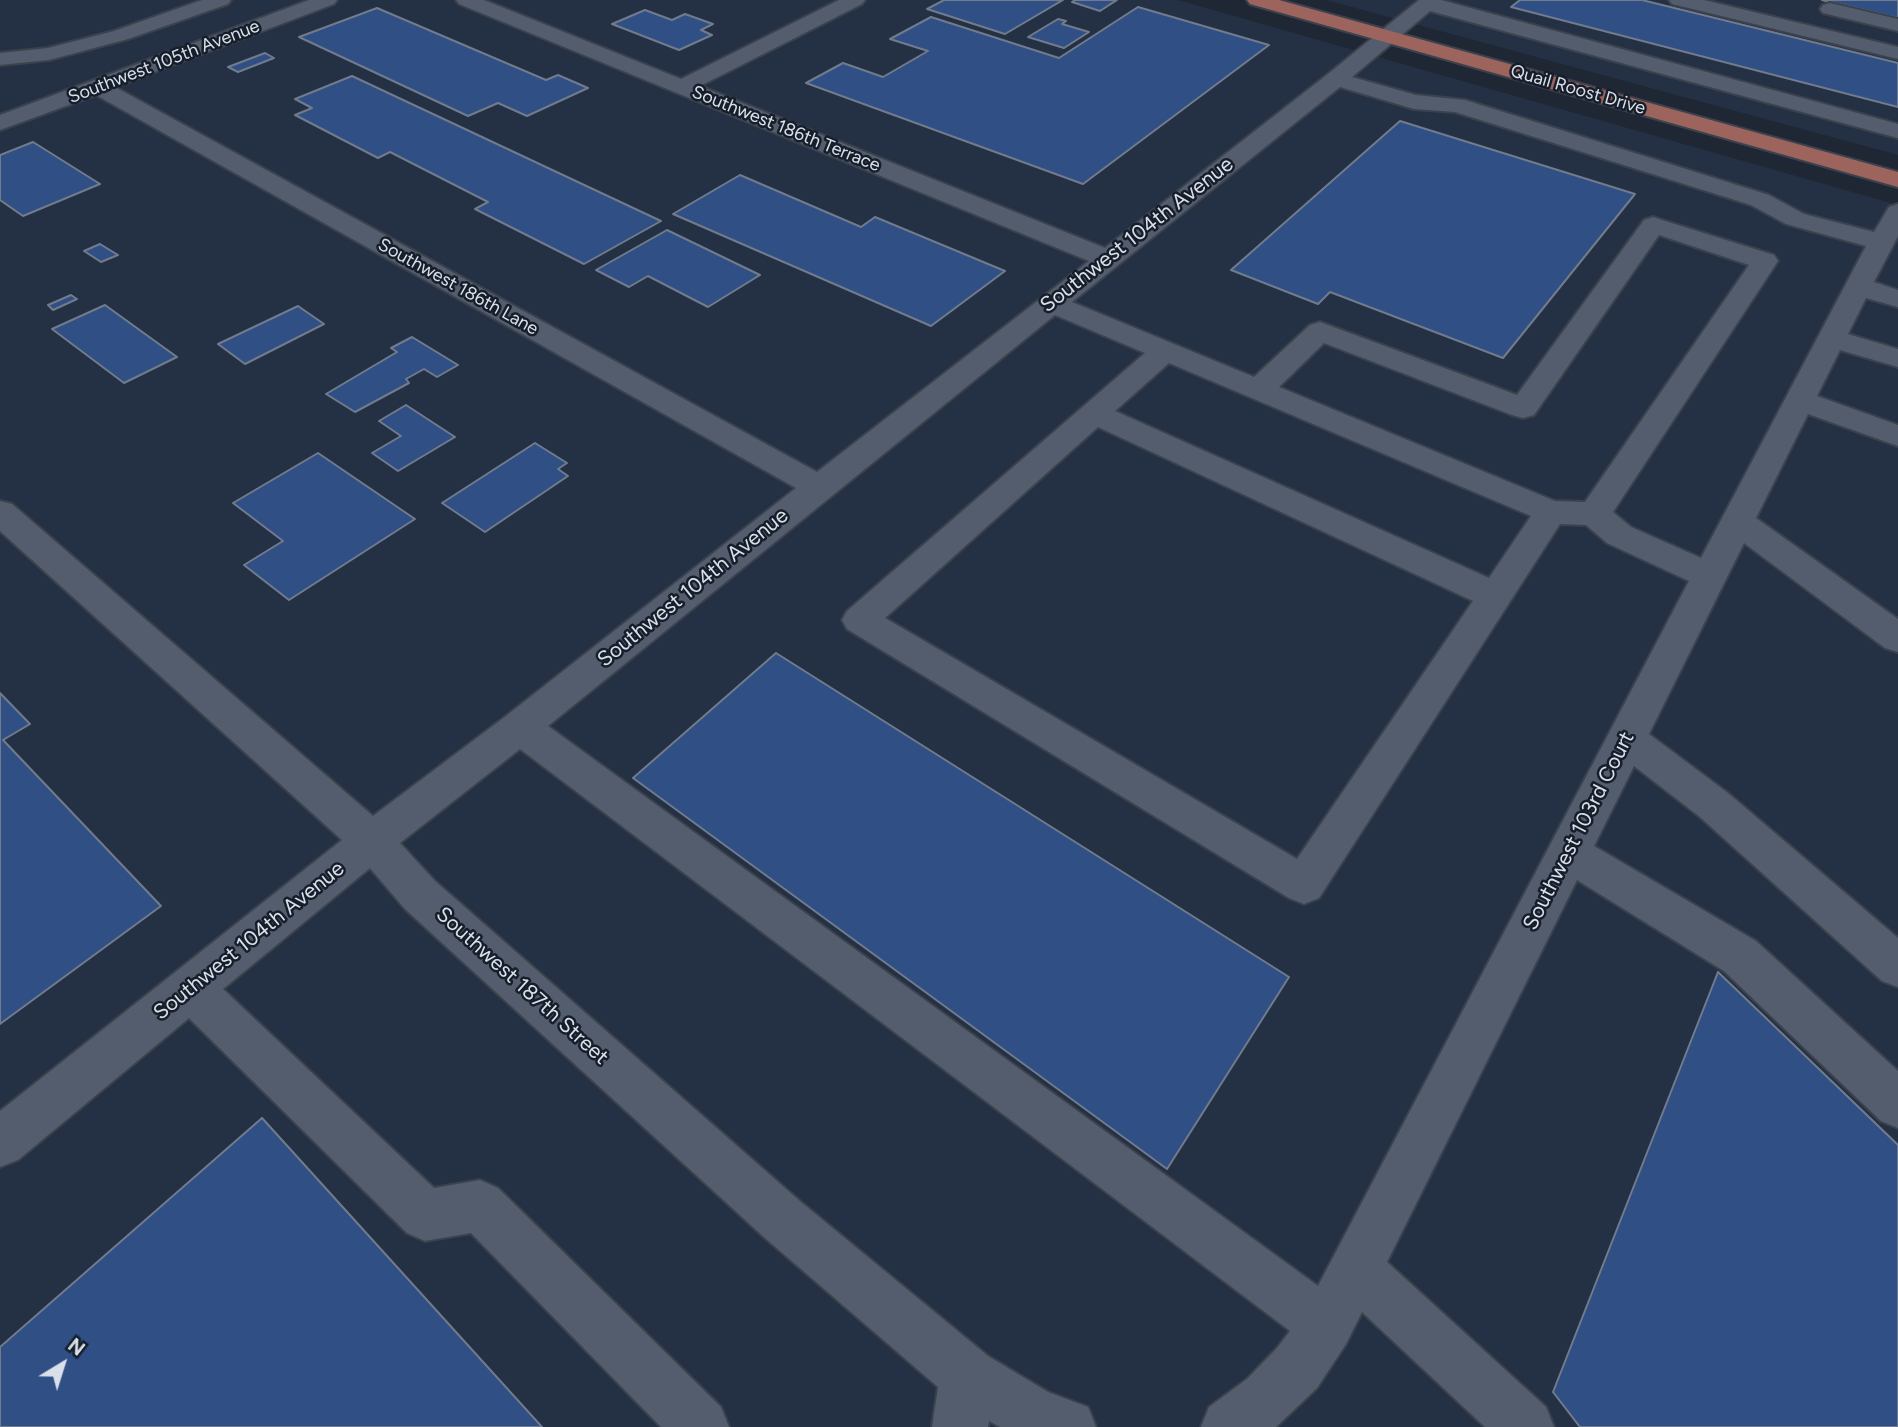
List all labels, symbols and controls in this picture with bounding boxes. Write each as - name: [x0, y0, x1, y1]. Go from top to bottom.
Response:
- street label: Southwest 105th Avenue: [65, 16, 263, 108]
- street label: Quail Roost Drive: [1508, 60, 1648, 120]
- street label: Southwest 186th Terrace: [689, 81, 883, 177]
- street label: Southwest 104th Avenue: [1036, 152, 1238, 318]
- street label: Southwest 186th Lane: [374, 234, 542, 340]
- street label: Southwest 104th Avenue: [593, 503, 793, 673]
- street label: Southwest 103rd Court: [1518, 728, 1640, 934]
- street label: Southwest 104th Avenue: [149, 856, 349, 1026]
- street label: Southwest 187th Street: [431, 902, 613, 1070]
- north arrow: [28, 1329, 98, 1399]
- text: N: [63, 1333, 89, 1361]

